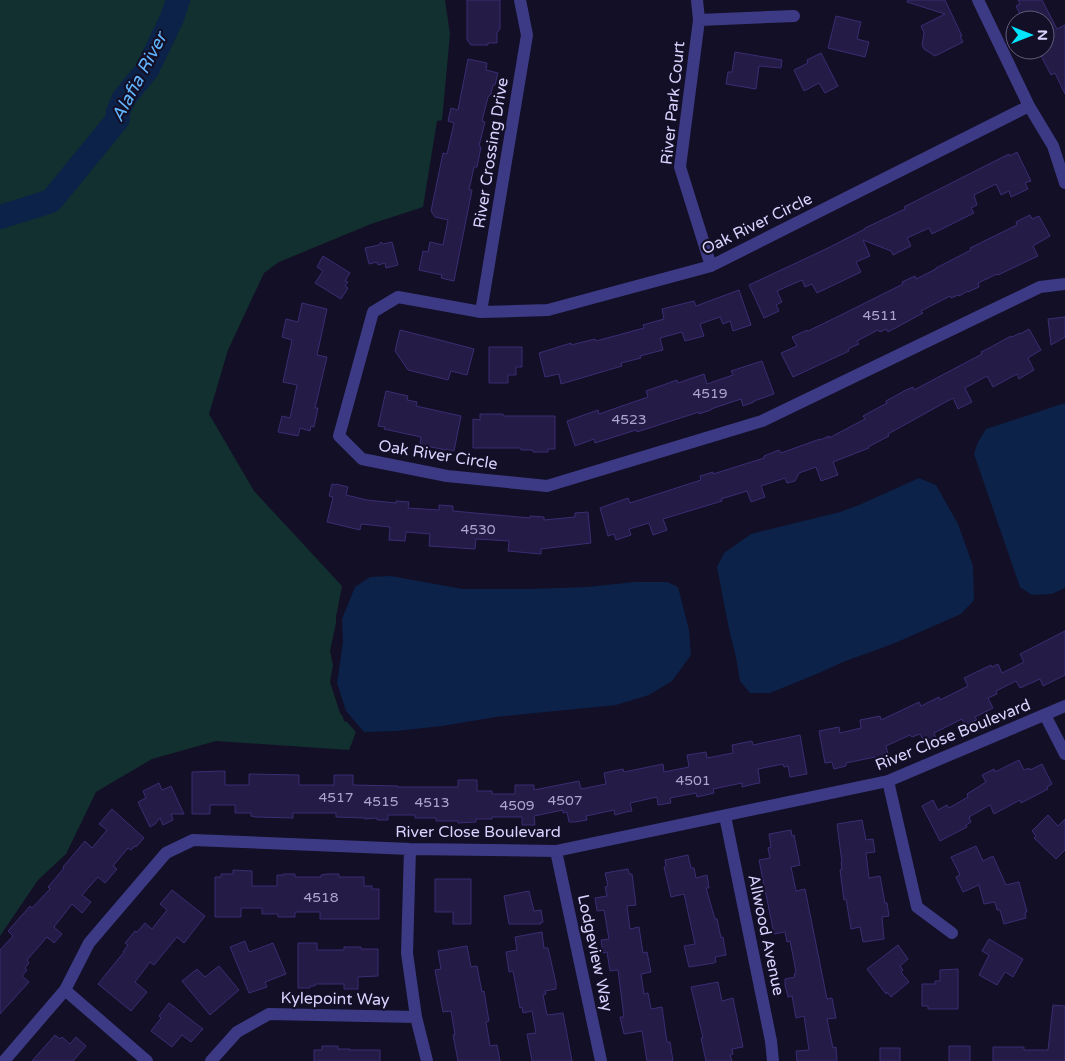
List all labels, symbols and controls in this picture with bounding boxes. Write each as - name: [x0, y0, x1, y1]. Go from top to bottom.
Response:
- north arrow: [1005, 10, 1055, 60]
- water label: Alafia River: [106, 27, 173, 125]
- text: N: [1034, 29, 1051, 41]
- street label: River Park Court: [657, 40, 689, 166]
- street label: River Crossing Drive: [469, 76, 513, 230]
- street label: Oak River Circle: [699, 189, 815, 259]
- house number: 4511: [862, 307, 898, 324]
- house number: 4519: [692, 385, 728, 402]
- house number: 4523: [611, 411, 647, 428]
- street label: Oak River Circle: [377, 436, 499, 474]
- house number: 4530: [460, 521, 496, 538]
- street label: River Close Boulevard: [872, 695, 1034, 775]
- house number: 4501: [675, 772, 711, 789]
- house number: 4517: [318, 789, 354, 806]
- house number: 4507: [547, 792, 583, 809]
- house number: 4515: [363, 793, 399, 810]
- house number: 4513: [414, 794, 450, 811]
- house number: 4509: [499, 797, 535, 814]
- street label: River Close Boulevard: [395, 822, 561, 842]
- street label: Allwood Avenue: [743, 873, 789, 997]
- house number: 4518: [303, 889, 339, 906]
- street label: Lodgeview Way: [573, 893, 617, 1014]
- street label: Kylepoint Way: [280, 988, 390, 1010]

